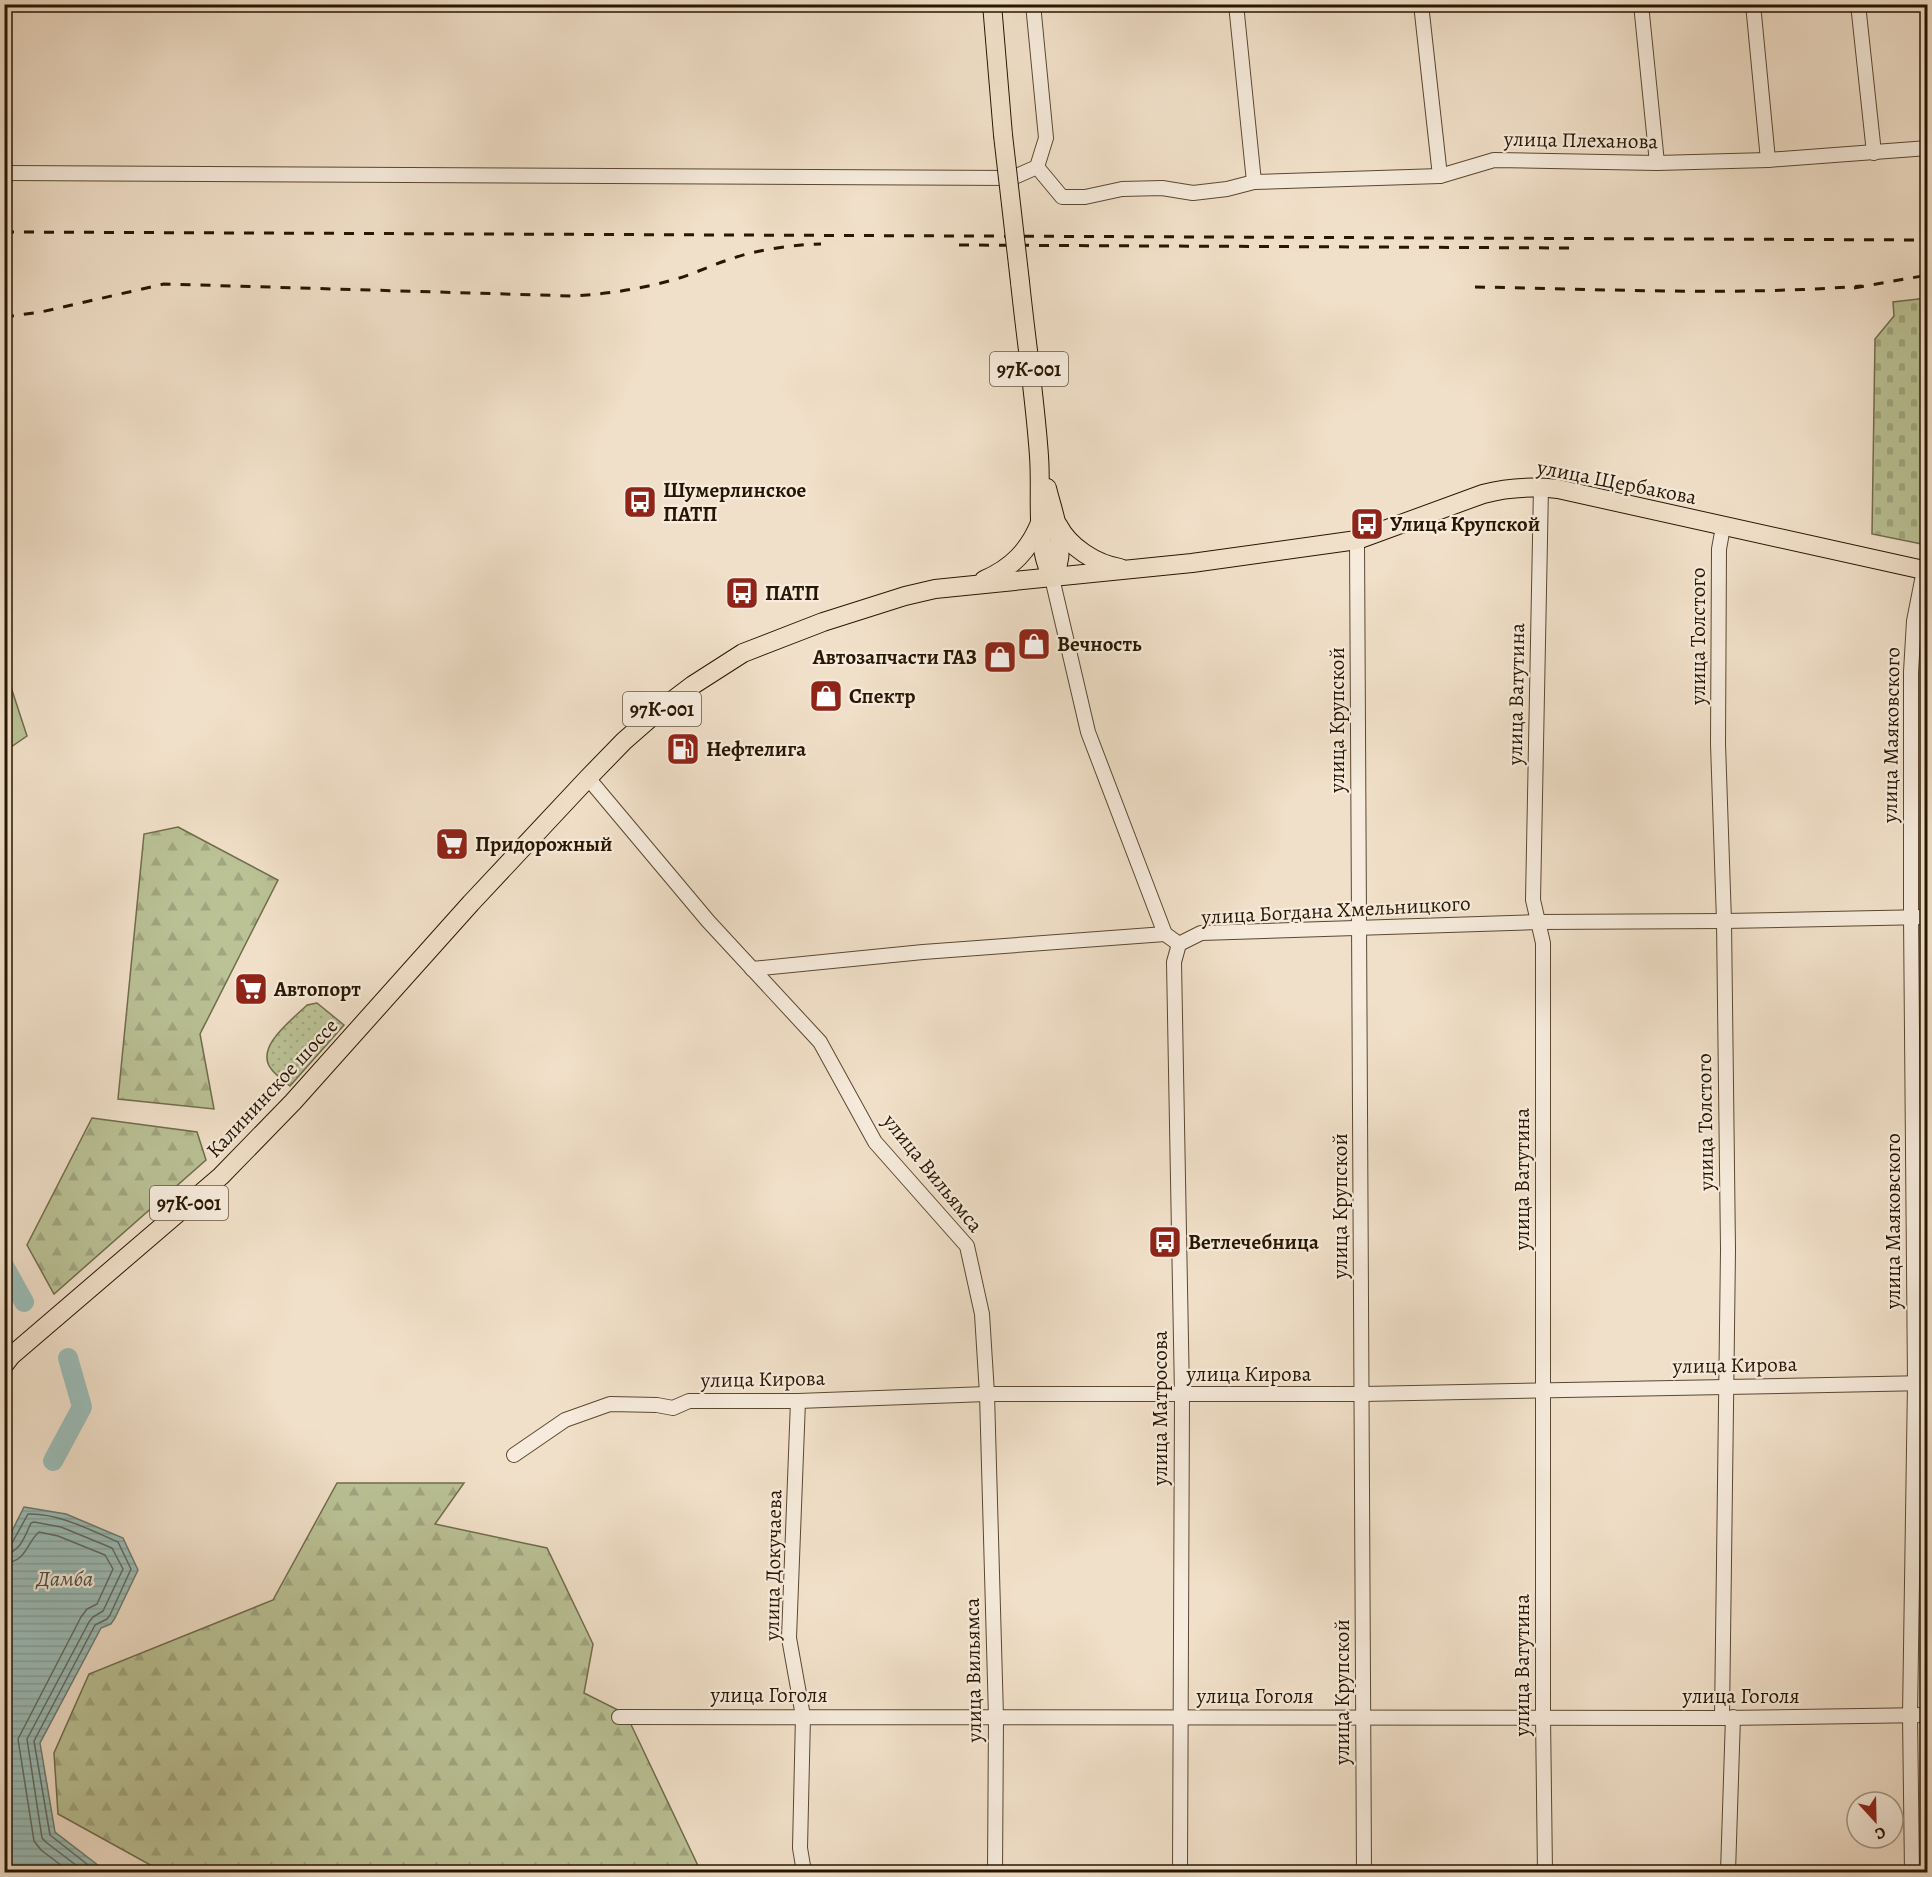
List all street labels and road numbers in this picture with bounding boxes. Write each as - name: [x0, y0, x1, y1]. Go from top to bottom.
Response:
- street label: улица Плеханова: [1503, 125, 1659, 155]
- road number: 97К-001: [990, 352, 1068, 386]
- street label: улица Щербакова: [1534, 453, 1699, 511]
- street label: улица Толстого: [1684, 567, 1712, 706]
- street label: улица Ватутина: [1501, 622, 1531, 766]
- street label: улица Крупской: [1323, 647, 1351, 794]
- street label: улица Маяковского: [1875, 647, 1907, 824]
- road number: 97К-001: [623, 692, 701, 726]
- street label: улица Богдана Хмельницкого: [1200, 889, 1471, 931]
- street label: Калининское шоссе: [200, 1012, 344, 1164]
- street label: улица Толстого: [1690, 1053, 1720, 1192]
- street label: улица Вильямса: [876, 1107, 990, 1238]
- street label: улица Ватутина: [1508, 1108, 1536, 1251]
- street label: улица Крупской: [1326, 1133, 1354, 1280]
- street label: улица Маяковского: [1879, 1133, 1907, 1310]
- road number: 97К-001: [150, 1186, 228, 1220]
- street label: улица Матросова: [1146, 1330, 1174, 1487]
- street label: улица Кирова: [1671, 1350, 1798, 1380]
- street label: улица Кирова: [1186, 1360, 1312, 1388]
- street label: улица Кирова: [699, 1364, 826, 1394]
- street label: улица Докучаева: [758, 1489, 788, 1642]
- street label: улица Ватутина: [1508, 1594, 1536, 1737]
- street label: улица Вильямса: [958, 1597, 988, 1744]
- street label: улица Крупской: [1328, 1619, 1356, 1766]
- street label: улица Гоголя: [709, 1681, 828, 1709]
- street label: улица Гоголя: [1195, 1682, 1314, 1710]
- street label: улица Гоголя: [1681, 1682, 1800, 1710]

